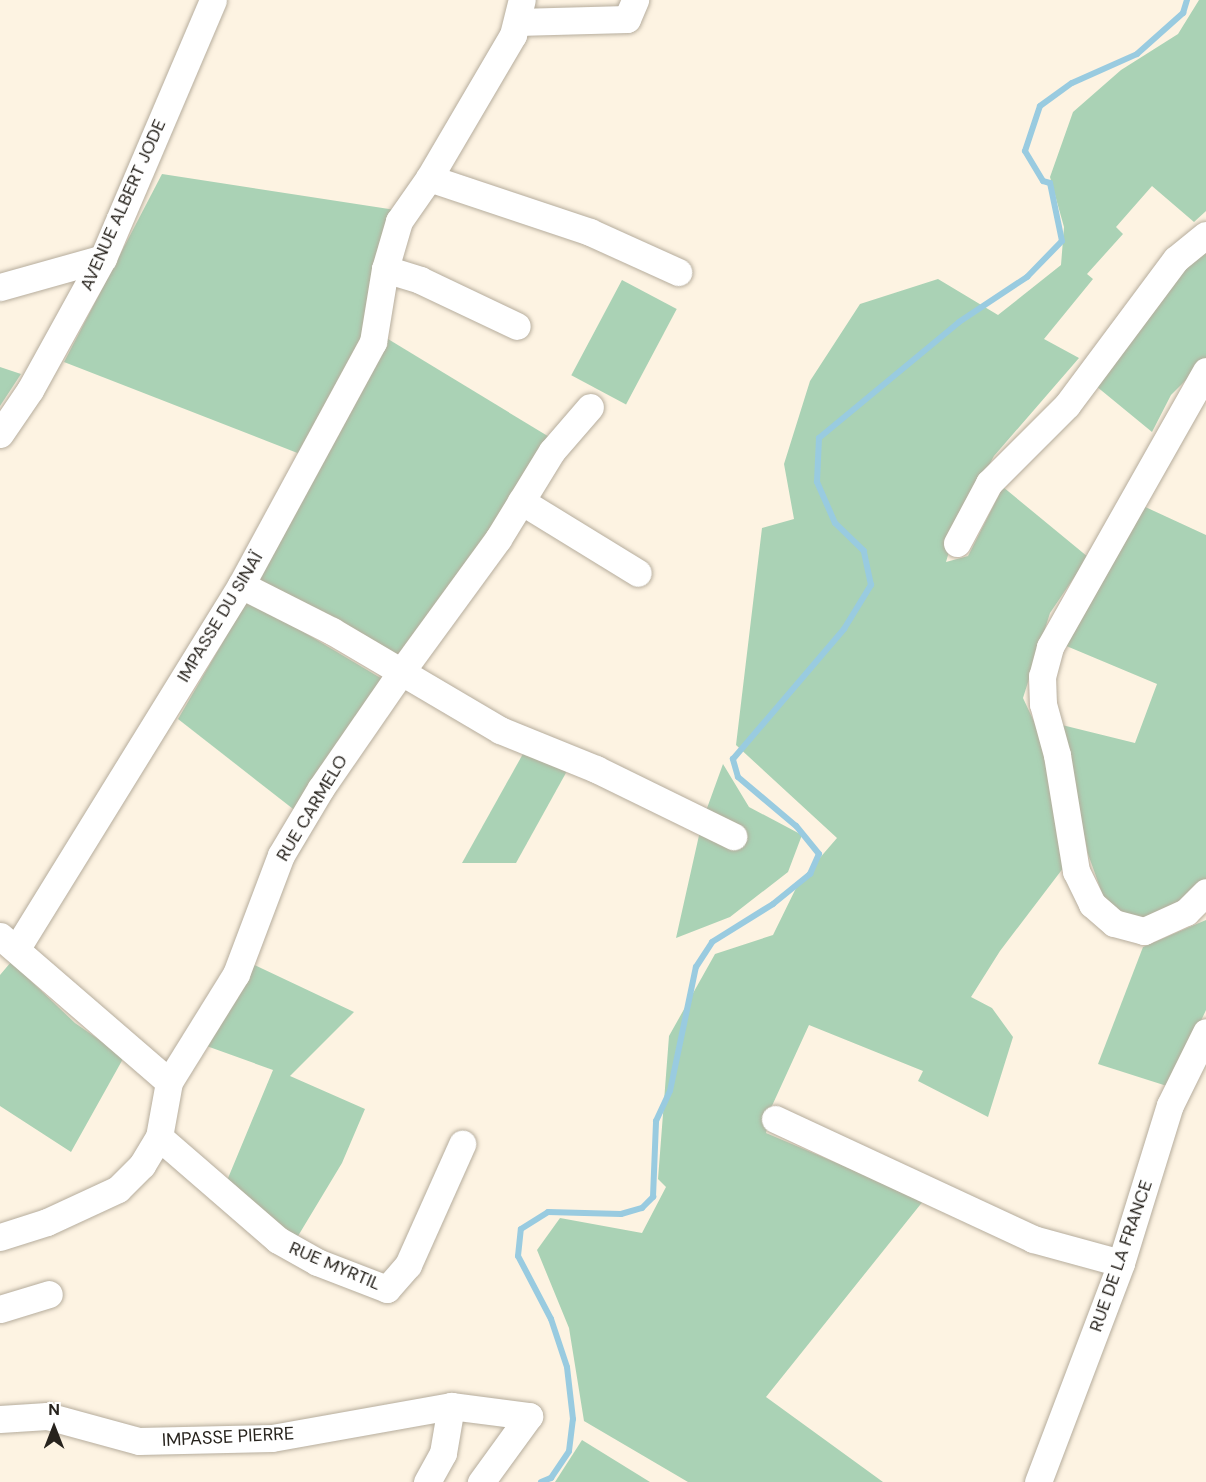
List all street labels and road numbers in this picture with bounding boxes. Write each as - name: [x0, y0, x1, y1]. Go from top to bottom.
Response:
- street label: AVENUE ALBERT JODE: [75, 116, 171, 294]
- street label: IMPASSE DU SINAÏ: [173, 548, 267, 686]
- street label: RUE CARMELO: [272, 751, 352, 865]
- street label: RUE DE LA FRANCE: [1085, 1177, 1157, 1335]
- street label: RUE MYRTIL: [286, 1237, 384, 1295]
- street label: IMPASSE PIERRE: [161, 1423, 295, 1451]

